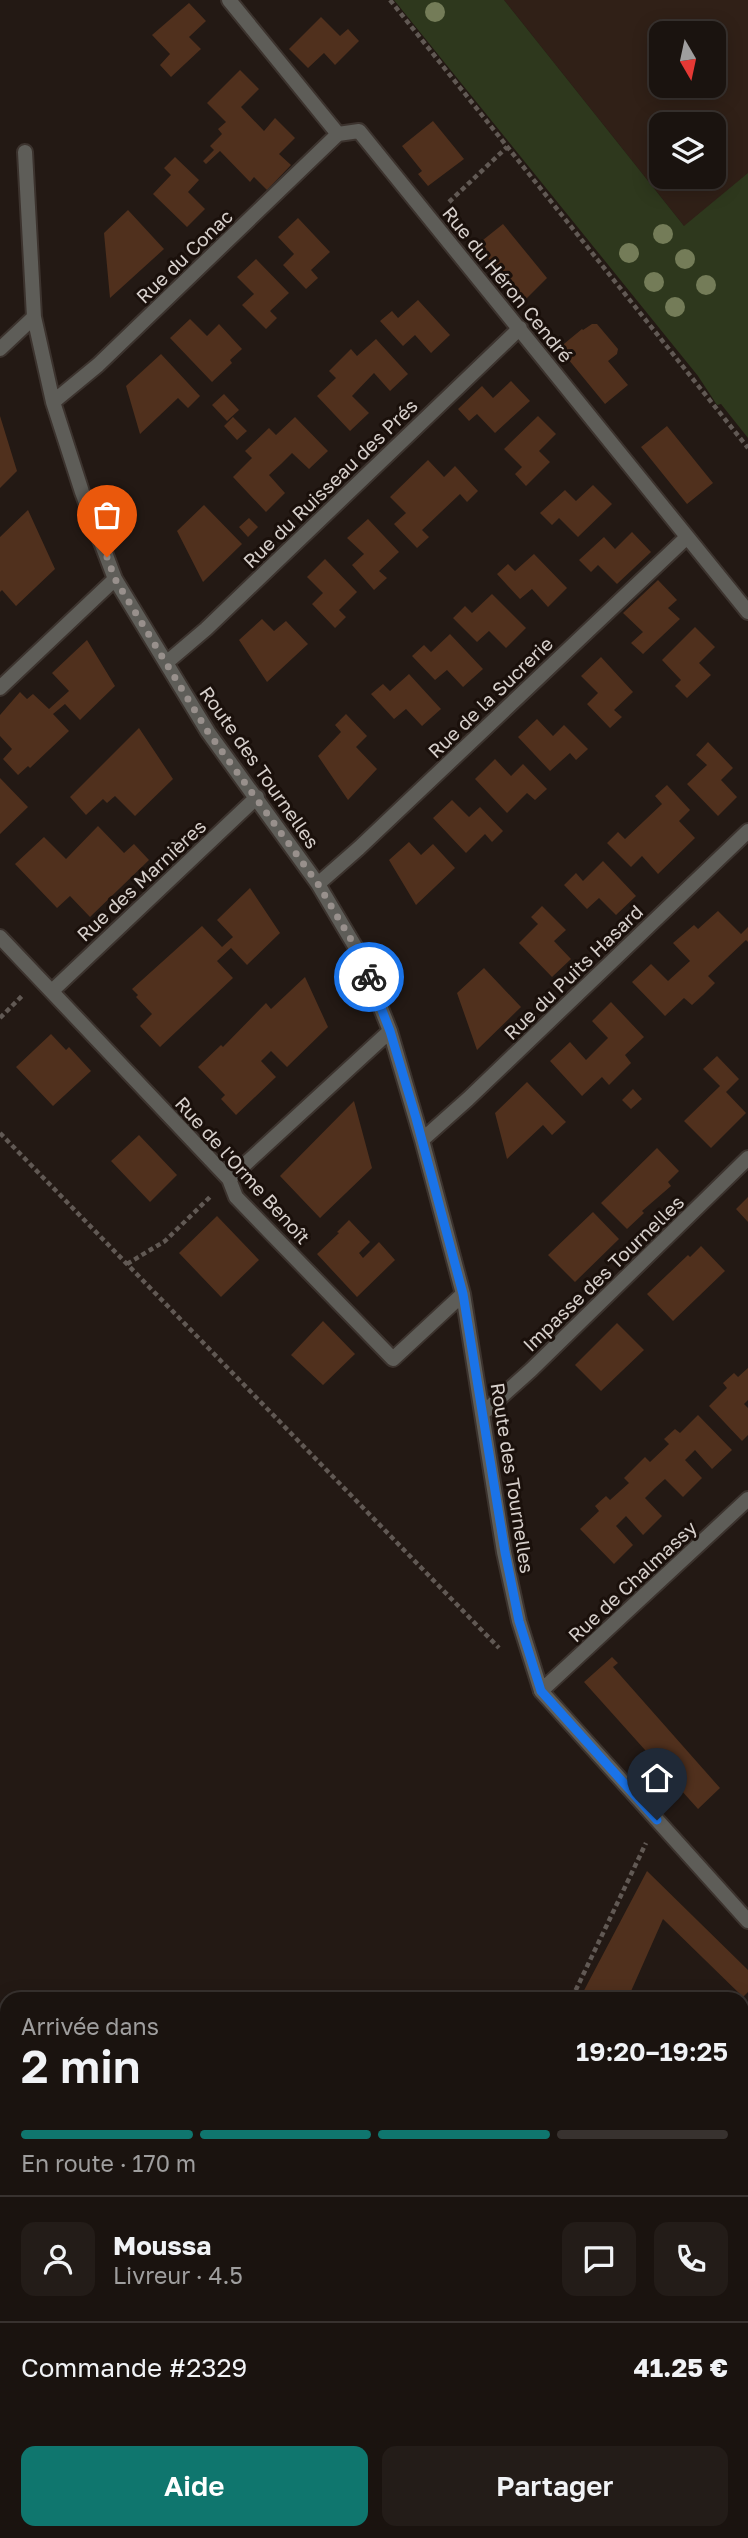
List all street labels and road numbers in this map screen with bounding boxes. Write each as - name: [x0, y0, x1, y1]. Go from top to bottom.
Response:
- street label: Rue du Héron Cendré: [438, 201, 578, 367]
- street label: Rue du Conac: [131, 204, 237, 308]
- street label: Rue du Ruisseau des Prés: [238, 394, 422, 572]
- street label: Rue de la Sucrerie: [423, 632, 557, 762]
- street label: Route des Tournelles: [195, 681, 325, 853]
- street label: Rue des Marnières: [72, 814, 210, 946]
- street label: Rue du Puits Hasard: [499, 900, 647, 1044]
- street label: Rue de l'Orme Benoît: [171, 1092, 315, 1248]
- street label: Impasse des Tournelles: [518, 1190, 688, 1356]
- street label: Route des Tournelles: [487, 1381, 539, 1575]
- street label: Rue de Chalmassy: [563, 1515, 701, 1646]

